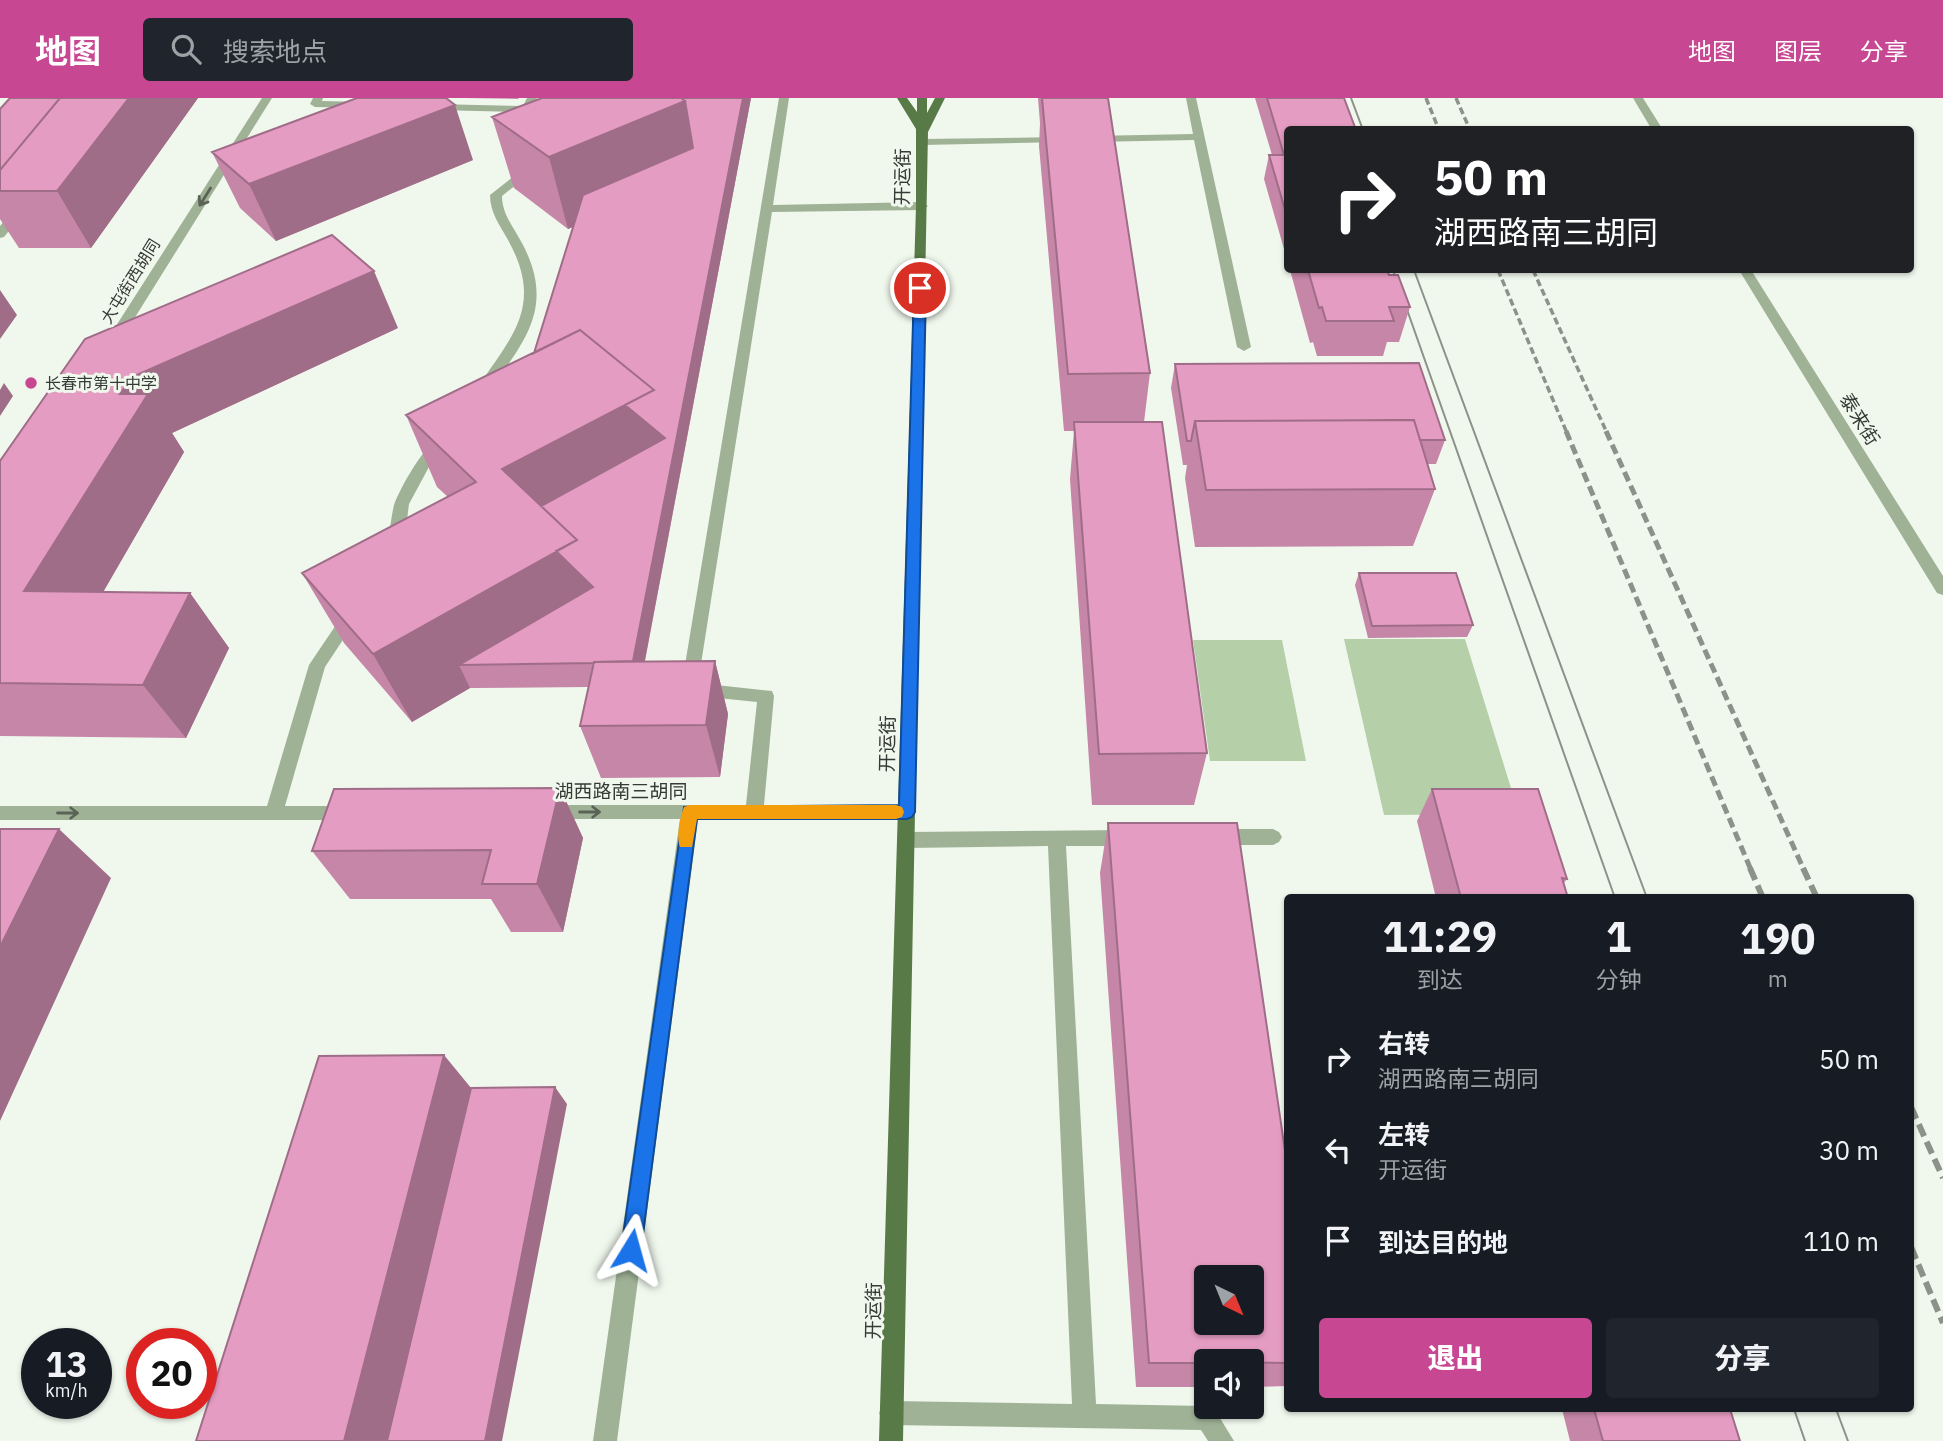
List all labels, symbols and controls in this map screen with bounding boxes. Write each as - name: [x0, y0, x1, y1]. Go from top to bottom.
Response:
- search box: [143, 18, 633, 81]
- text: 地图: [35, 29, 101, 72]
- icon: search: [167, 30, 205, 68]
- text: 搜索地点: [223, 34, 327, 68]
- text: 地图: [1688, 35, 1736, 67]
- text: 图层: [1774, 35, 1822, 67]
- text: 分享: [1860, 35, 1908, 67]
- text: 50 m: [1434, 145, 1548, 208]
- street label: 开运街: [890, 148, 914, 206]
- icon: right: [1319, 154, 1410, 245]
- one-way arrow: [197, 187, 212, 206]
- text: 湖西路南三胡同: [1434, 211, 1658, 253]
- street label: 大屯街西胡同: [96, 235, 164, 327]
- pin: [890, 258, 950, 318]
- icon: arrive: [901, 269, 939, 307]
- place label: 长春市第十中学: [45, 373, 157, 393]
- marker: 长春市第十中学: [23, 375, 39, 391]
- street label: 泰来街: [1835, 388, 1885, 450]
- street label: 开运街: [875, 715, 899, 773]
- street label: 湖西路南三胡同: [554, 779, 688, 803]
- one-way arrow: [578, 805, 601, 819]
- one-way arrow: [56, 806, 79, 820]
- text: 11:29: [1382, 909, 1497, 964]
- text: 1: [1606, 909, 1631, 964]
- text: 190: [1740, 911, 1816, 966]
- text: m: [1768, 963, 1788, 993]
- text: 到达: [1417, 964, 1463, 994]
- text: 分钟: [1596, 964, 1642, 994]
- text: 右转: [1378, 1026, 1430, 1060]
- icon: right: [1319, 1040, 1357, 1078]
- text: 50 m: [1819, 1042, 1879, 1076]
- text: 湖西路南三胡同: [1378, 1063, 1539, 1093]
- text: 左转: [1378, 1117, 1430, 1151]
- icon: left: [1319, 1131, 1357, 1169]
- text: 30 m: [1819, 1133, 1879, 1167]
- text: 开运街: [1378, 1154, 1447, 1184]
- position arrow: [594, 1213, 668, 1287]
- icon: arrive: [1319, 1222, 1357, 1260]
- text: 110 m: [1803, 1224, 1879, 1258]
- text: 到达目的地: [1378, 1225, 1508, 1259]
- north arrow: [1194, 1265, 1264, 1335]
- map controls: [1194, 1265, 1264, 1419]
- street label: 开运街: [861, 1282, 885, 1340]
- button: 退出: [1319, 1318, 1592, 1398]
- button: 分享: [1606, 1318, 1879, 1398]
- speed limit sign: 20: [126, 1328, 217, 1419]
- text: 13: [45, 1341, 88, 1387]
- button: sound: [1194, 1349, 1264, 1419]
- text: km/h: [45, 1379, 88, 1402]

